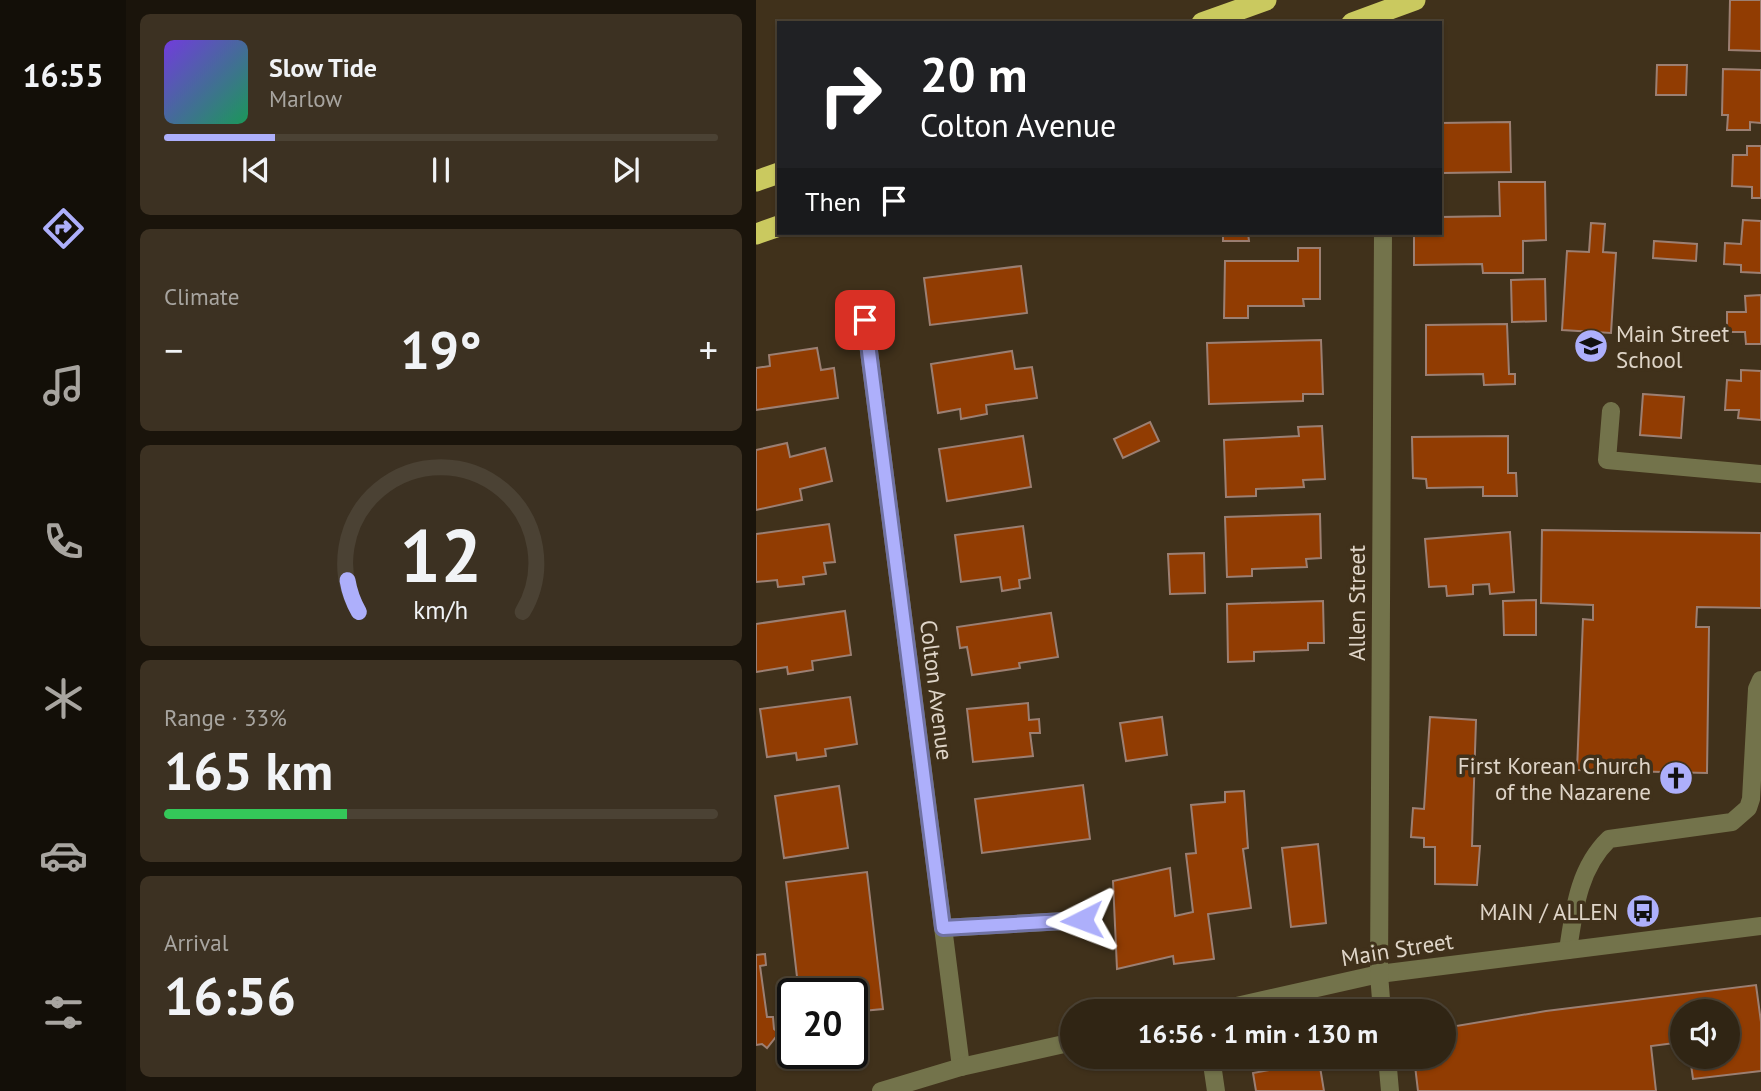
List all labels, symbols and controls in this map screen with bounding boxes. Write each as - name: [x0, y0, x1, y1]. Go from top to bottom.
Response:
- text: 20 m: [920, 42, 1027, 106]
- icon: right: [805, 49, 896, 140]
- text: Slow Tide: [269, 51, 377, 84]
- text: 16:55: [22, 54, 104, 96]
- text: Marlow: [269, 84, 342, 113]
- text: Colton Avenue: [920, 104, 1116, 146]
- icon: previous: [237, 151, 275, 189]
- icon: pause: [422, 151, 460, 189]
- icon: next: [607, 151, 645, 189]
- icon: arrive: [875, 182, 913, 220]
- text: Then: [805, 185, 861, 218]
- icon: directions: [39, 204, 88, 253]
- text: Climate: [164, 282, 239, 311]
- pin: [835, 290, 895, 350]
- icon: arrive: [846, 301, 884, 339]
- text: 19°: [400, 316, 482, 383]
- place label: Main Street School: [1616, 319, 1729, 374]
- text: −: [164, 325, 183, 374]
- text: +: [699, 325, 718, 374]
- school or university icon: Main Street School: [1572, 327, 1610, 365]
- icon: music: [39, 361, 88, 410]
- text: 12: [400, 508, 482, 602]
- icon: phone: [39, 517, 88, 566]
- street label: Allen Street: [1342, 545, 1371, 661]
- text: km/h: [414, 593, 468, 625]
- street label: Colton Avenue: [914, 618, 960, 762]
- icon: climate: [39, 674, 88, 723]
- text: Range · 33%: [164, 703, 287, 732]
- text: 165 km: [164, 737, 333, 804]
- place label: First Korean Church of the Nazarene: [1458, 751, 1651, 806]
- church icon: First Korean Church of the Nazarene: [1657, 759, 1695, 797]
- icon: car: [39, 831, 88, 880]
- position arrow: [1045, 883, 1119, 957]
- bus stop icon: MAIN / ALLEN: [1624, 892, 1662, 930]
- place label: MAIN / ALLEN: [1479, 897, 1618, 926]
- street label: Main Street: [1339, 926, 1455, 972]
- text: Arrival: [164, 928, 228, 957]
- text: 16:56: [164, 962, 296, 1029]
- speed limit sign: 20: [777, 978, 868, 1069]
- icon: filters: [39, 988, 88, 1037]
- map controls: [1670, 999, 1740, 1069]
- button: sound: [1670, 999, 1740, 1069]
- text: 16:56 · 1 min · 130 m: [1138, 1017, 1378, 1050]

